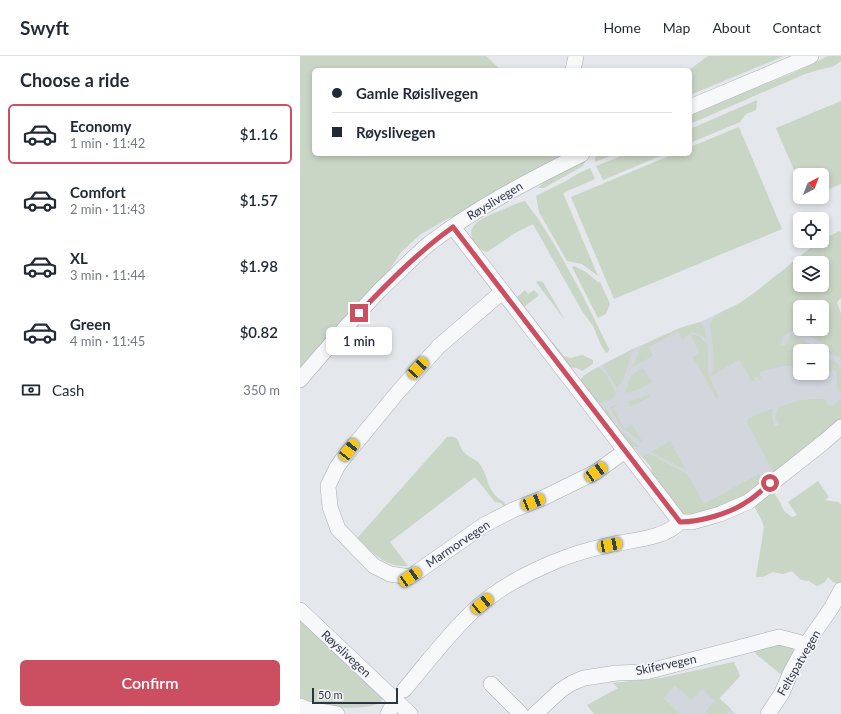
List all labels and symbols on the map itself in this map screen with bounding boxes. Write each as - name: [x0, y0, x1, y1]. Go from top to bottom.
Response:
- north arrow: [793, 168, 829, 204]
- street label: Røyslivegen: [464, 178, 525, 223]
- route end: [350, 304, 368, 322]
- callout: 1 min: [326, 327, 392, 355]
- car: [405, 355, 431, 381]
- car: [337, 437, 361, 463]
- car: [583, 460, 609, 484]
- route start: [761, 474, 779, 492]
- car: [520, 492, 546, 512]
- street label: Marmorvegen: [423, 517, 493, 570]
- car: [597, 537, 623, 553]
- car: [397, 565, 423, 589]
- car: [469, 592, 495, 616]
- street label: Røyslivegen: [318, 627, 374, 680]
- street label: Feltspatvegen: [774, 627, 823, 698]
- street label: Skifervegen: [634, 651, 698, 678]
- scale bar: [312, 686, 398, 705]

